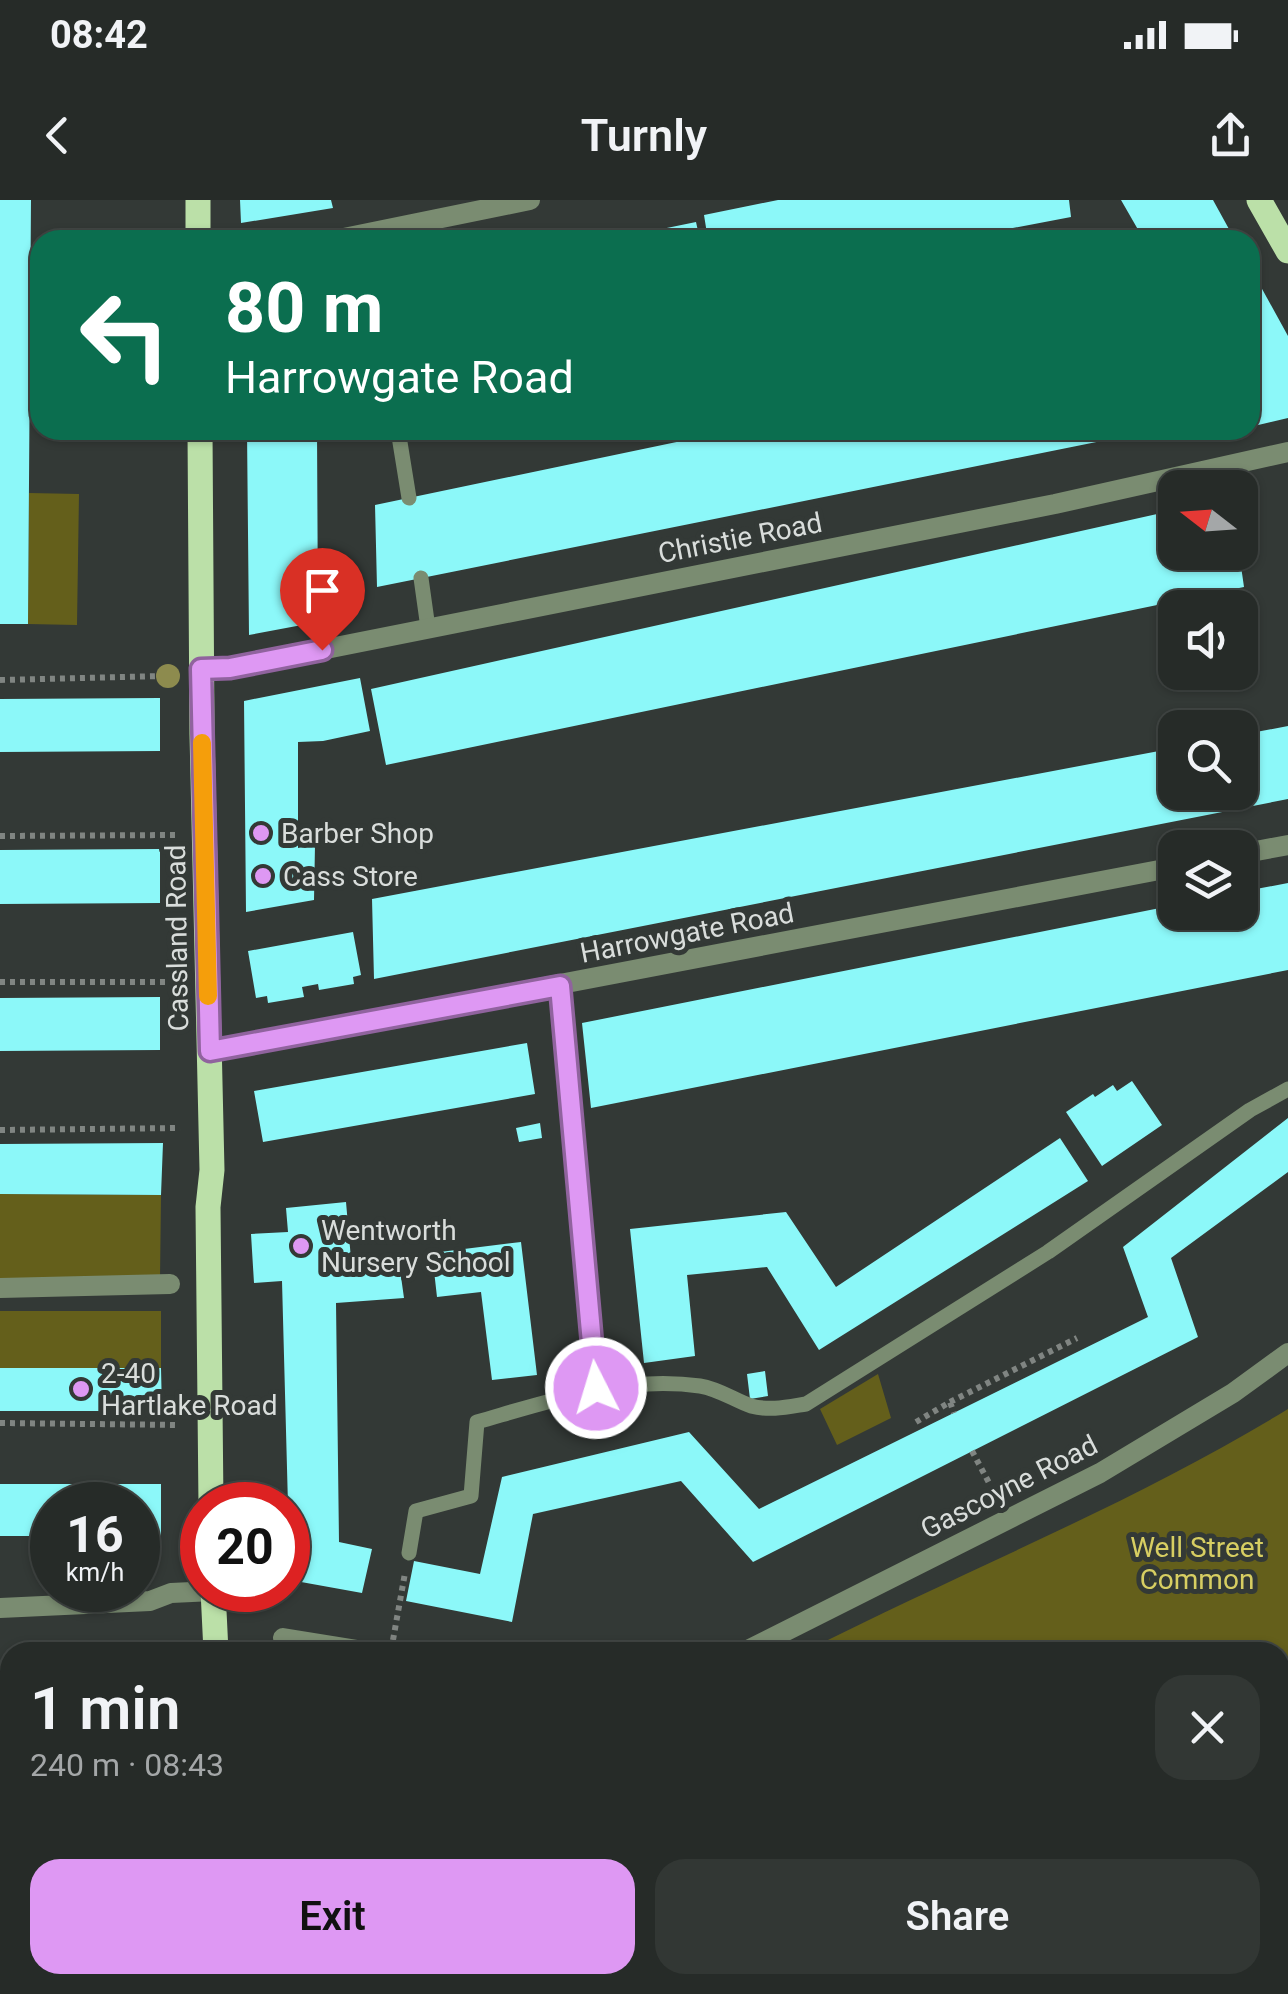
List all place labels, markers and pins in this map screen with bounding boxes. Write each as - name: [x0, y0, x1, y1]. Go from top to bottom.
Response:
- pin: [280, 548, 365, 651]
- place label: Barber Shop: [281, 817, 434, 850]
- marker: Barber Shop: [250, 822, 272, 844]
- place label: Cass Store: [283, 860, 418, 893]
- marker: Cass Store: [252, 865, 274, 887]
- place label: Wentworth Nursery School: [321, 1214, 511, 1279]
- marker: Wentworth Nursery School: [290, 1235, 312, 1257]
- place label: 2-40 Hartlake Road: [101, 1357, 278, 1422]
- marker: 2-40 Hartlake Road: [70, 1378, 92, 1400]

